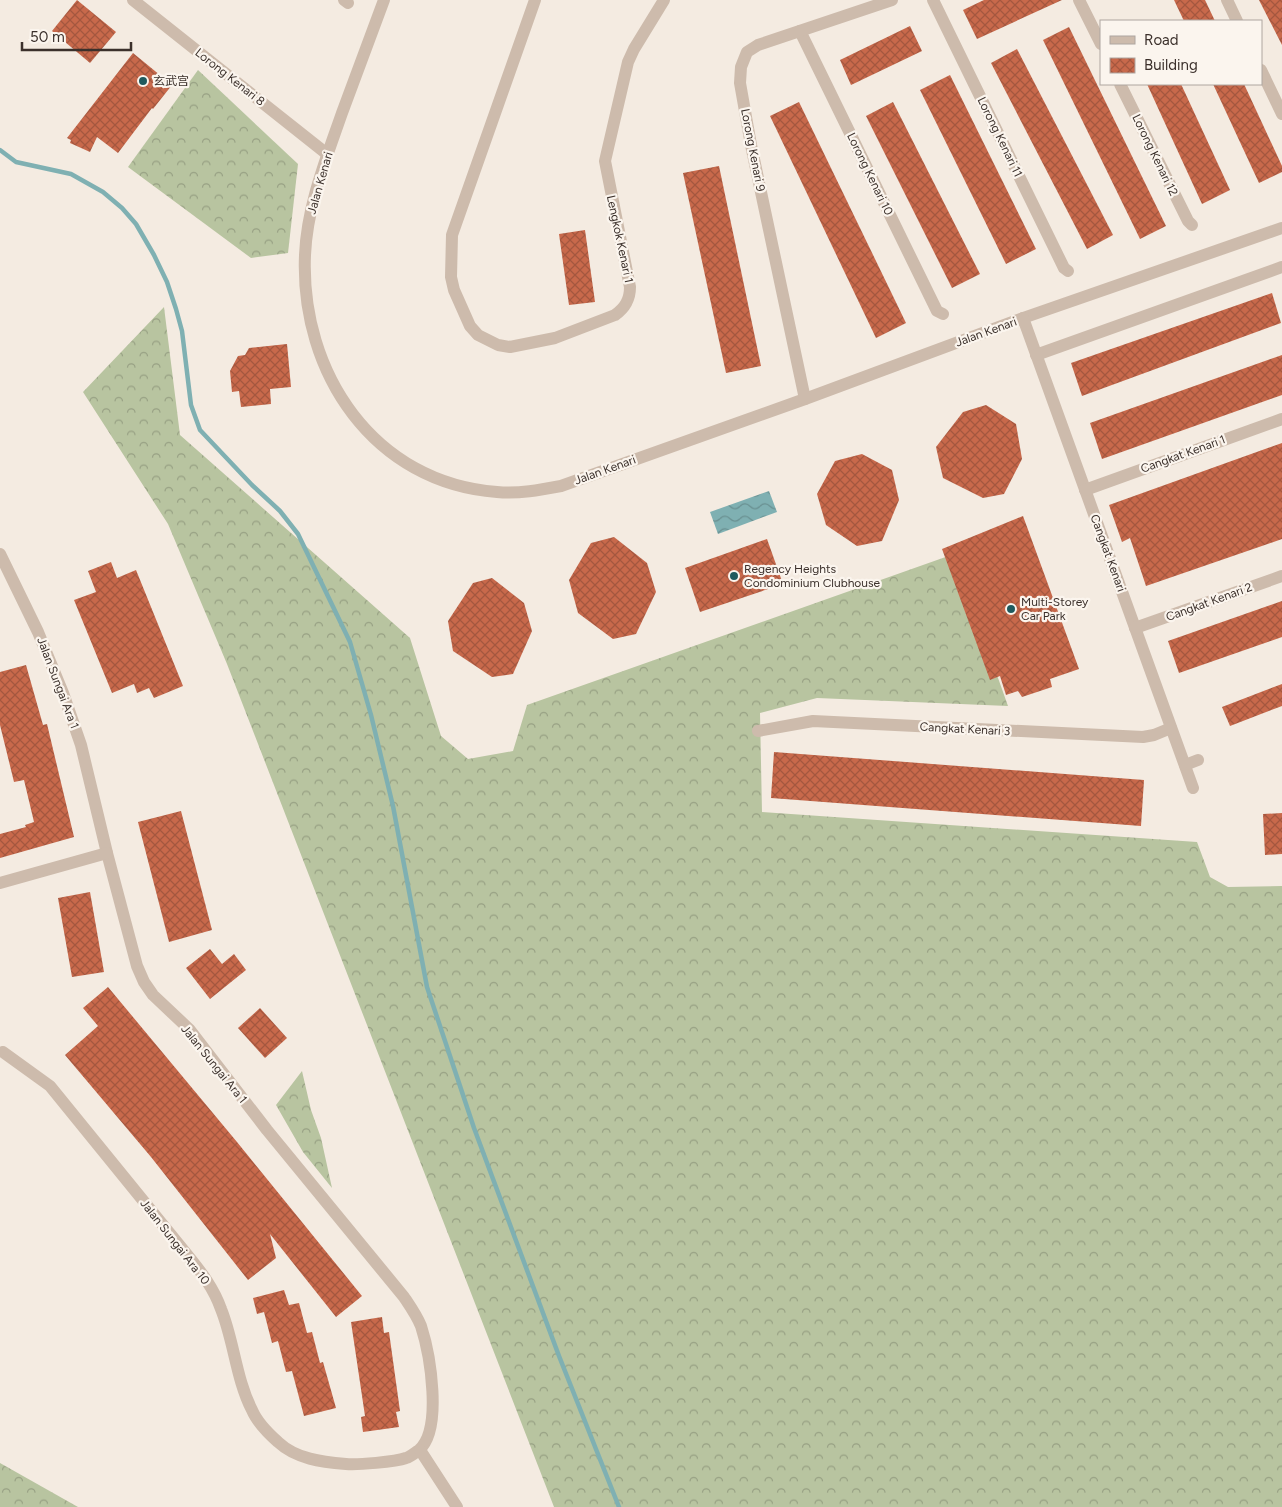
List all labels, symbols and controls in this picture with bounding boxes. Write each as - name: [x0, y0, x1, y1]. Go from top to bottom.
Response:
- scale bar: [22, 20, 131, 52]
- legend: [1100, 20, 1262, 85]
- text: 50 m: [30, 28, 65, 46]
- text: Road: [1144, 31, 1179, 49]
- street label: Lorong Kenari 8: [192, 45, 268, 109]
- text: Building: [1144, 56, 1198, 74]
- place label: 玄武宫: [153, 74, 189, 88]
- marker: 玄武宫: [137, 75, 149, 87]
- street label: Lorong Kenari 11: [975, 95, 1025, 179]
- street label: Lorong Kenari 9: [738, 107, 768, 193]
- street label: Lorong Kenari 12: [1129, 112, 1181, 198]
- street label: Lorong Kenari 10: [844, 130, 896, 218]
- street label: Jalan Kenari: [304, 150, 336, 216]
- street label: Lengkok Kenari 1: [604, 194, 636, 284]
- street label: Jalan Kenari: [953, 314, 1019, 350]
- street label: Cangkat Kenari 1: [1139, 432, 1227, 476]
- street label: Jalan Kenari: [572, 452, 638, 488]
- street label: Cangkat Kenari: [1088, 512, 1128, 594]
- place label: Regency Heights Condominium Clubhouse: [744, 562, 881, 590]
- marker: Regency Heights Condominium Clubhouse: [728, 570, 740, 582]
- street label: Cangkat Kenari 2: [1164, 580, 1254, 624]
- place label: Multi-Storey Car Park: [1021, 595, 1089, 623]
- marker: Multi-Storey Car Park: [1005, 603, 1017, 615]
- street label: Jalan Sungai Ara 1: [34, 635, 82, 731]
- street label: Cangkat Kenari 3: [919, 720, 1011, 738]
- street label: Jalan Sungai Ara 1: [178, 1022, 250, 1106]
- street label: Jalan Sungai Ara 10: [137, 1197, 213, 1288]

